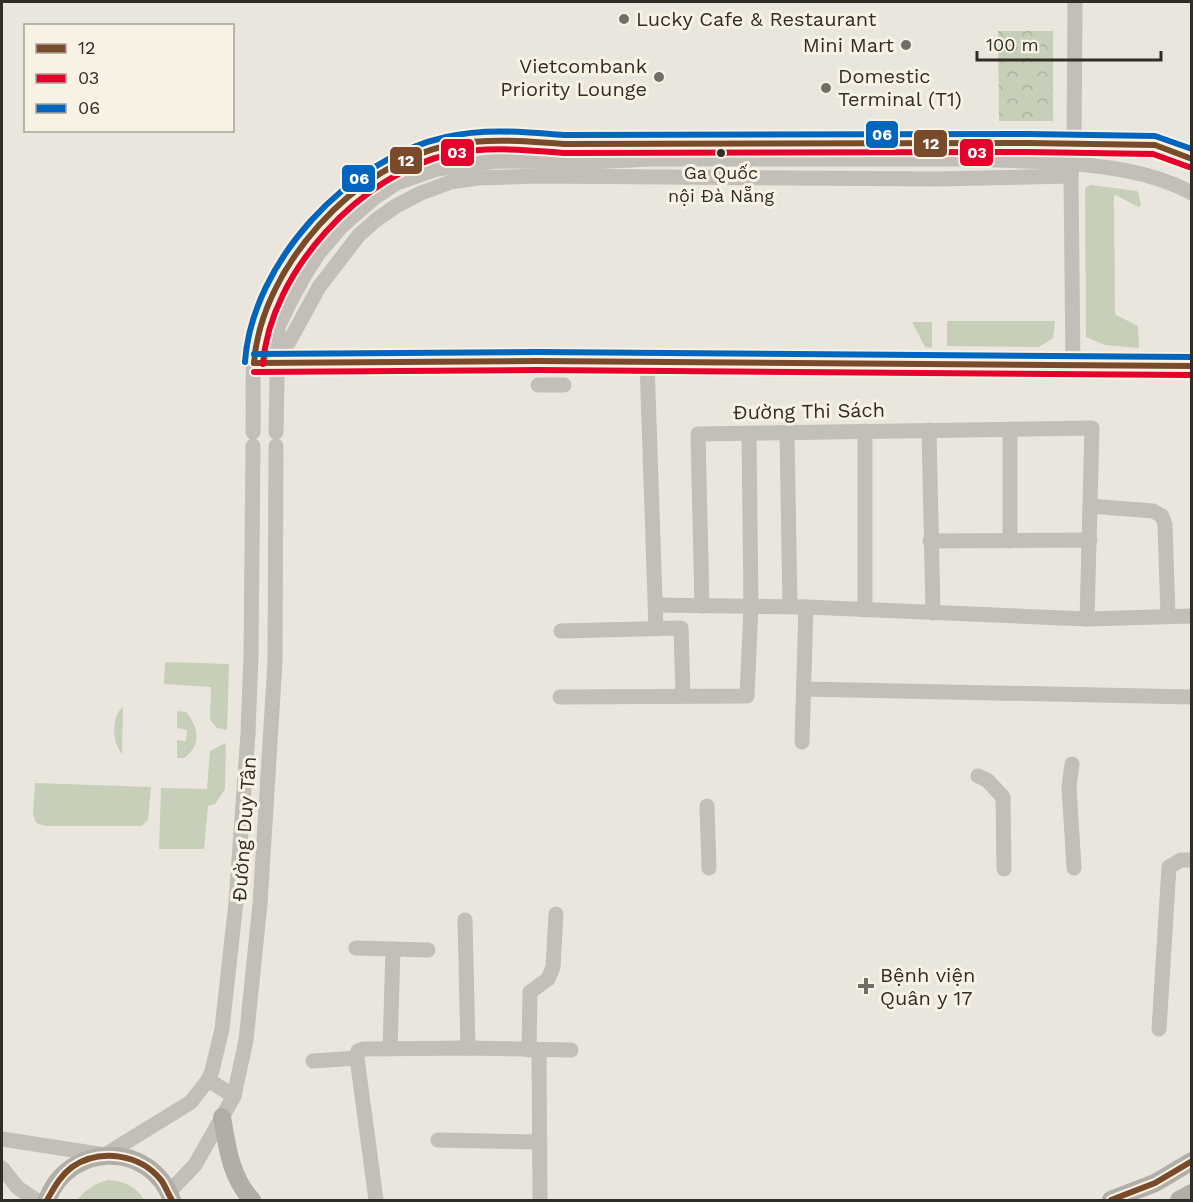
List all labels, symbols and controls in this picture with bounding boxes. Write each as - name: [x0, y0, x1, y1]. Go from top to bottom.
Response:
- place label: Lucky Cafe & Restaurant: [636, 7, 877, 31]
- marker: Lucky Cafe & Restaurant: [617, 12, 631, 26]
- legend: [24, 24, 234, 132]
- scale bar: [977, 24, 1162, 62]
- place label: Mini Mart: [803, 33, 895, 57]
- text: 100 m: [986, 34, 1039, 55]
- text: 12: [78, 37, 96, 58]
- marker: Mini Mart: [899, 38, 913, 52]
- place label: Vietcombank Priority Lounge: [500, 54, 647, 101]
- place label: Domestic Terminal (T1): [838, 64, 962, 111]
- text: 03: [78, 67, 99, 88]
- marker: Vietcombank Priority Lounge: [652, 70, 666, 84]
- marker: Domestic Terminal (T1): [819, 81, 833, 95]
- text: 06: [78, 97, 100, 118]
- line badge: 06: [865, 120, 899, 149]
- text: 06: [872, 125, 892, 144]
- line badge: 12: [913, 129, 948, 158]
- text: 12: [923, 134, 939, 153]
- line badge: 03: [440, 138, 475, 167]
- line badge: 03: [959, 138, 994, 167]
- text: 03: [447, 143, 467, 162]
- text: 03: [967, 143, 987, 162]
- line badge: 12: [389, 146, 423, 175]
- marker: Ga Quốc nội Đà Nẵng: [715, 147, 727, 159]
- text: 12: [398, 151, 414, 170]
- place label: Ga Quốc nội Đà Nẵng: [668, 162, 774, 206]
- line badge: 06: [341, 164, 376, 193]
- text: 06: [349, 169, 369, 188]
- street label: Đường Thi Sách: [733, 398, 885, 424]
- street label: Đường Duy Tân: [227, 756, 261, 902]
- place label: Bệnh viện Quân y 17: [880, 963, 975, 1010]
- marker: Bệnh viện Quân y 17: [857, 977, 875, 995]

